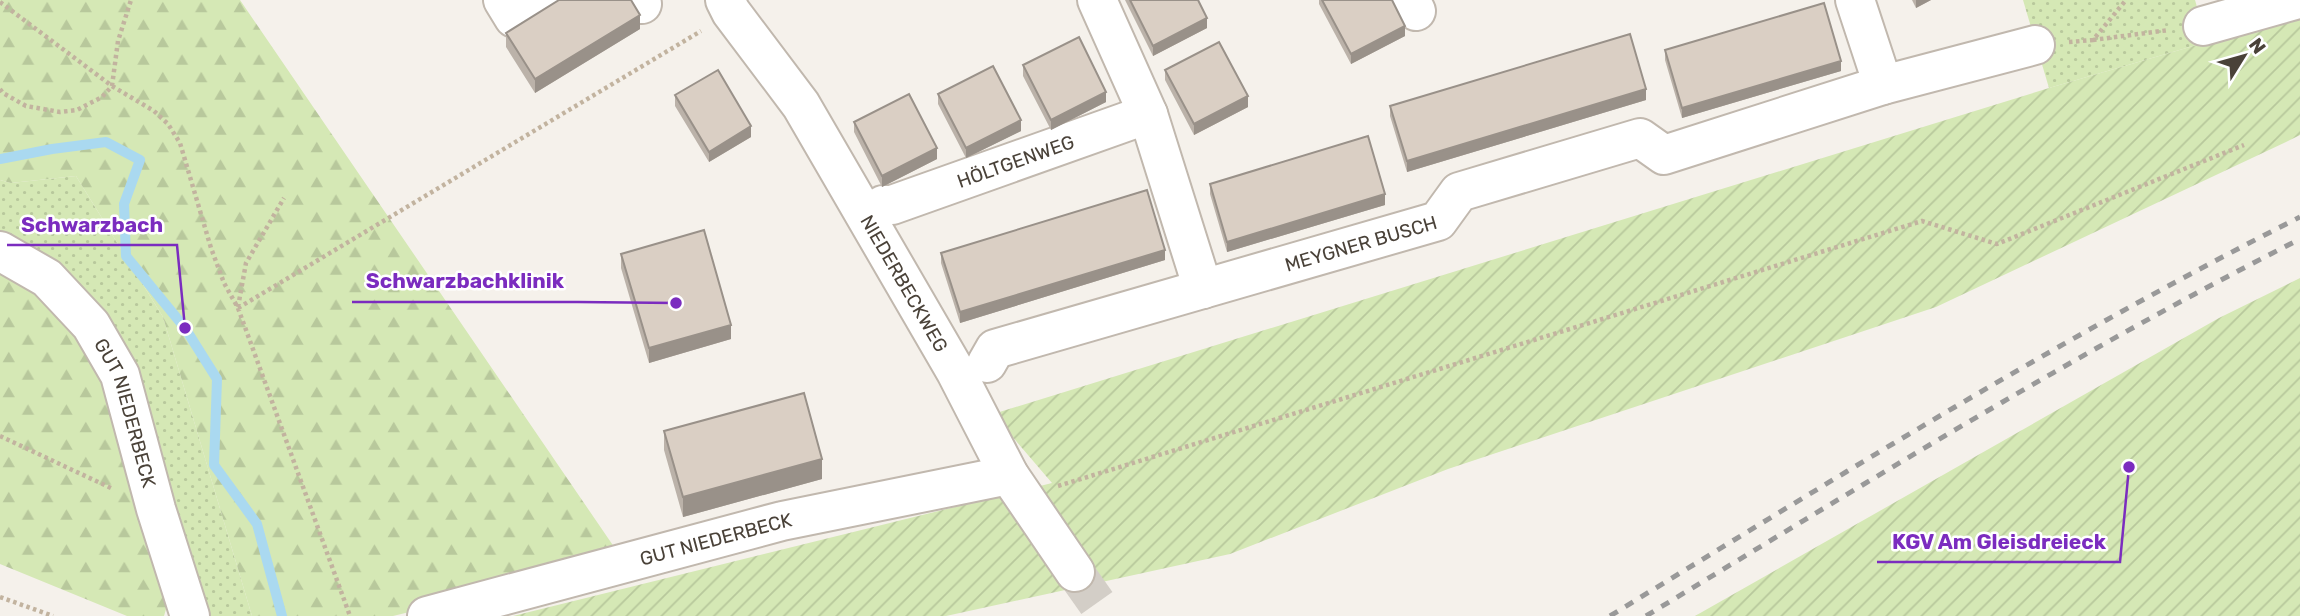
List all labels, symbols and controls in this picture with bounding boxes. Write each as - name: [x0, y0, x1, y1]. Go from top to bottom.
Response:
- north arrow: [2209, 21, 2279, 91]
- text: N: [2244, 34, 2270, 58]
- street label: HÖLTGENWEG: [954, 130, 1077, 193]
- callout: Schwarzbach: [7, 203, 177, 245]
- street label: NIEDERBECKWEG: [855, 211, 953, 356]
- street label: MEYGNER BUSCH: [1282, 211, 1440, 277]
- text: Schwarzbach: [21, 212, 163, 237]
- callout: Schwarzbachklinik: [352, 260, 578, 302]
- text: Schwarzbachklinik: [366, 268, 565, 293]
- street label: GUT NIEDERBECK: [89, 334, 161, 491]
- street label: GUT NIEDERBECK: [637, 508, 795, 571]
- callout: KGV Am Gleisdreieck: [1877, 520, 2120, 562]
- text: KGV Am Gleisdreieck: [1892, 529, 2107, 554]

